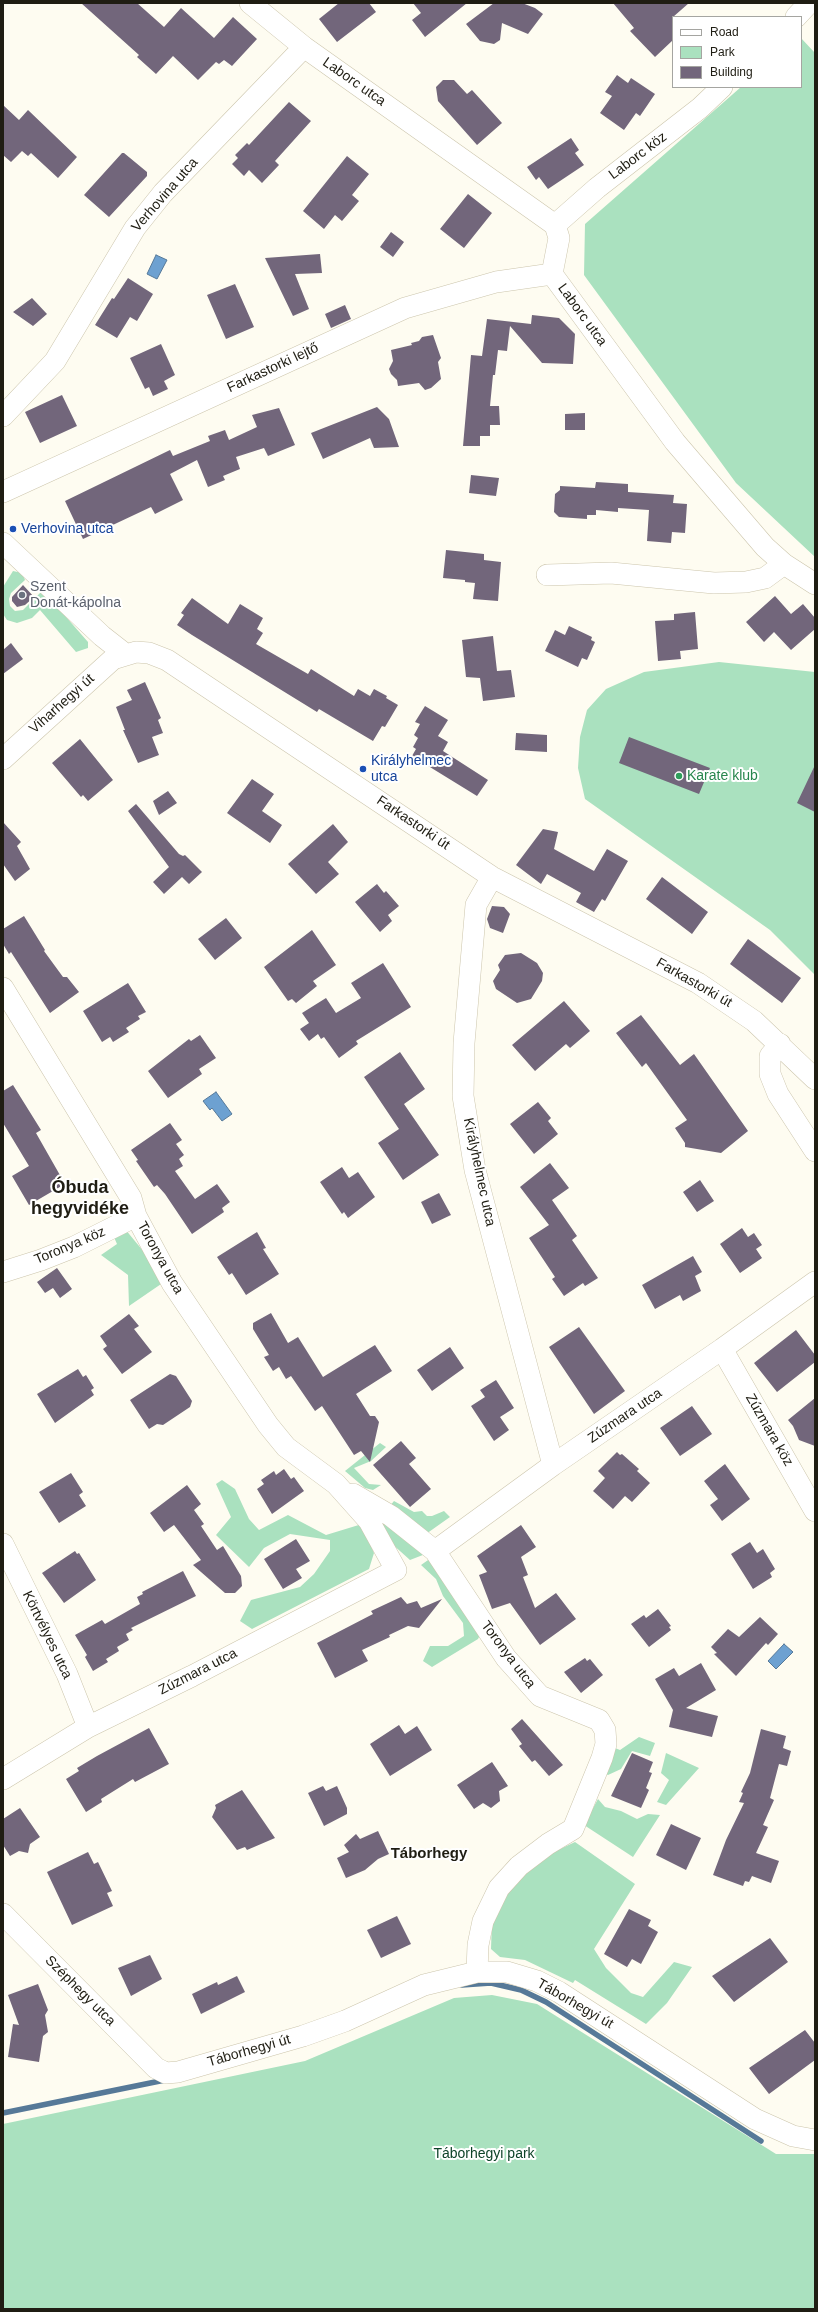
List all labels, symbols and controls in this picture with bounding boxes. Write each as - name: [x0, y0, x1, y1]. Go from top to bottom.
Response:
- legend: [672, 16, 802, 88]
- text: Road: [710, 25, 739, 39]
- text: Park: [710, 45, 735, 59]
- street label: Laborc utca: [319, 54, 389, 110]
- text: Building: [710, 65, 753, 79]
- street label: Laborc köz: [606, 129, 670, 183]
- street label: Verhovina utca: [128, 155, 202, 235]
- street label: Laborc utca: [554, 280, 610, 350]
- street label: Farkastorki lejtő: [225, 340, 321, 396]
- place label: Verhovina utca: [21, 521, 114, 537]
- marker: Verhovina utca: [8, 524, 18, 534]
- place label: Szent Donát-kápolna: [30, 579, 121, 612]
- marker: Szent Donát-kápolna: [17, 590, 27, 600]
- street label: Viharhegyi út: [26, 671, 98, 737]
- place label: Királyhelmec utca: [371, 753, 451, 786]
- marker: Királyhelmec utca: [358, 764, 368, 774]
- place label: Karate klub: [687, 768, 758, 784]
- marker: Karate klub: [674, 771, 684, 781]
- street label: Farkastorki út: [373, 792, 453, 854]
- street label: Farkastorki út: [653, 955, 735, 1011]
- street label: Királyhelmec utca: [459, 1116, 499, 1228]
- district label: Óbuda hegyvidéke: [31, 1177, 129, 1220]
- street label: Toronya utca: [133, 1219, 187, 1297]
- street label: Toronya köz: [32, 1224, 108, 1268]
- street label: Zúzmara utca: [585, 1385, 665, 1447]
- street label: Zúzmara köz: [741, 1391, 797, 1469]
- street label: Körtvélyes utca: [18, 1588, 76, 1682]
- street label: Toronya utca: [477, 1618, 539, 1692]
- street label: Zúzmara utca: [156, 1645, 240, 1699]
- district label: Táborhegy: [391, 1845, 467, 1863]
- street label: Széphegy utca: [41, 1952, 119, 2030]
- street label: Táborhegyi út: [534, 1975, 616, 2033]
- street label: Táborhegyi út: [206, 2031, 292, 2071]
- park label: Táborhegyi park: [433, 2146, 535, 2162]

